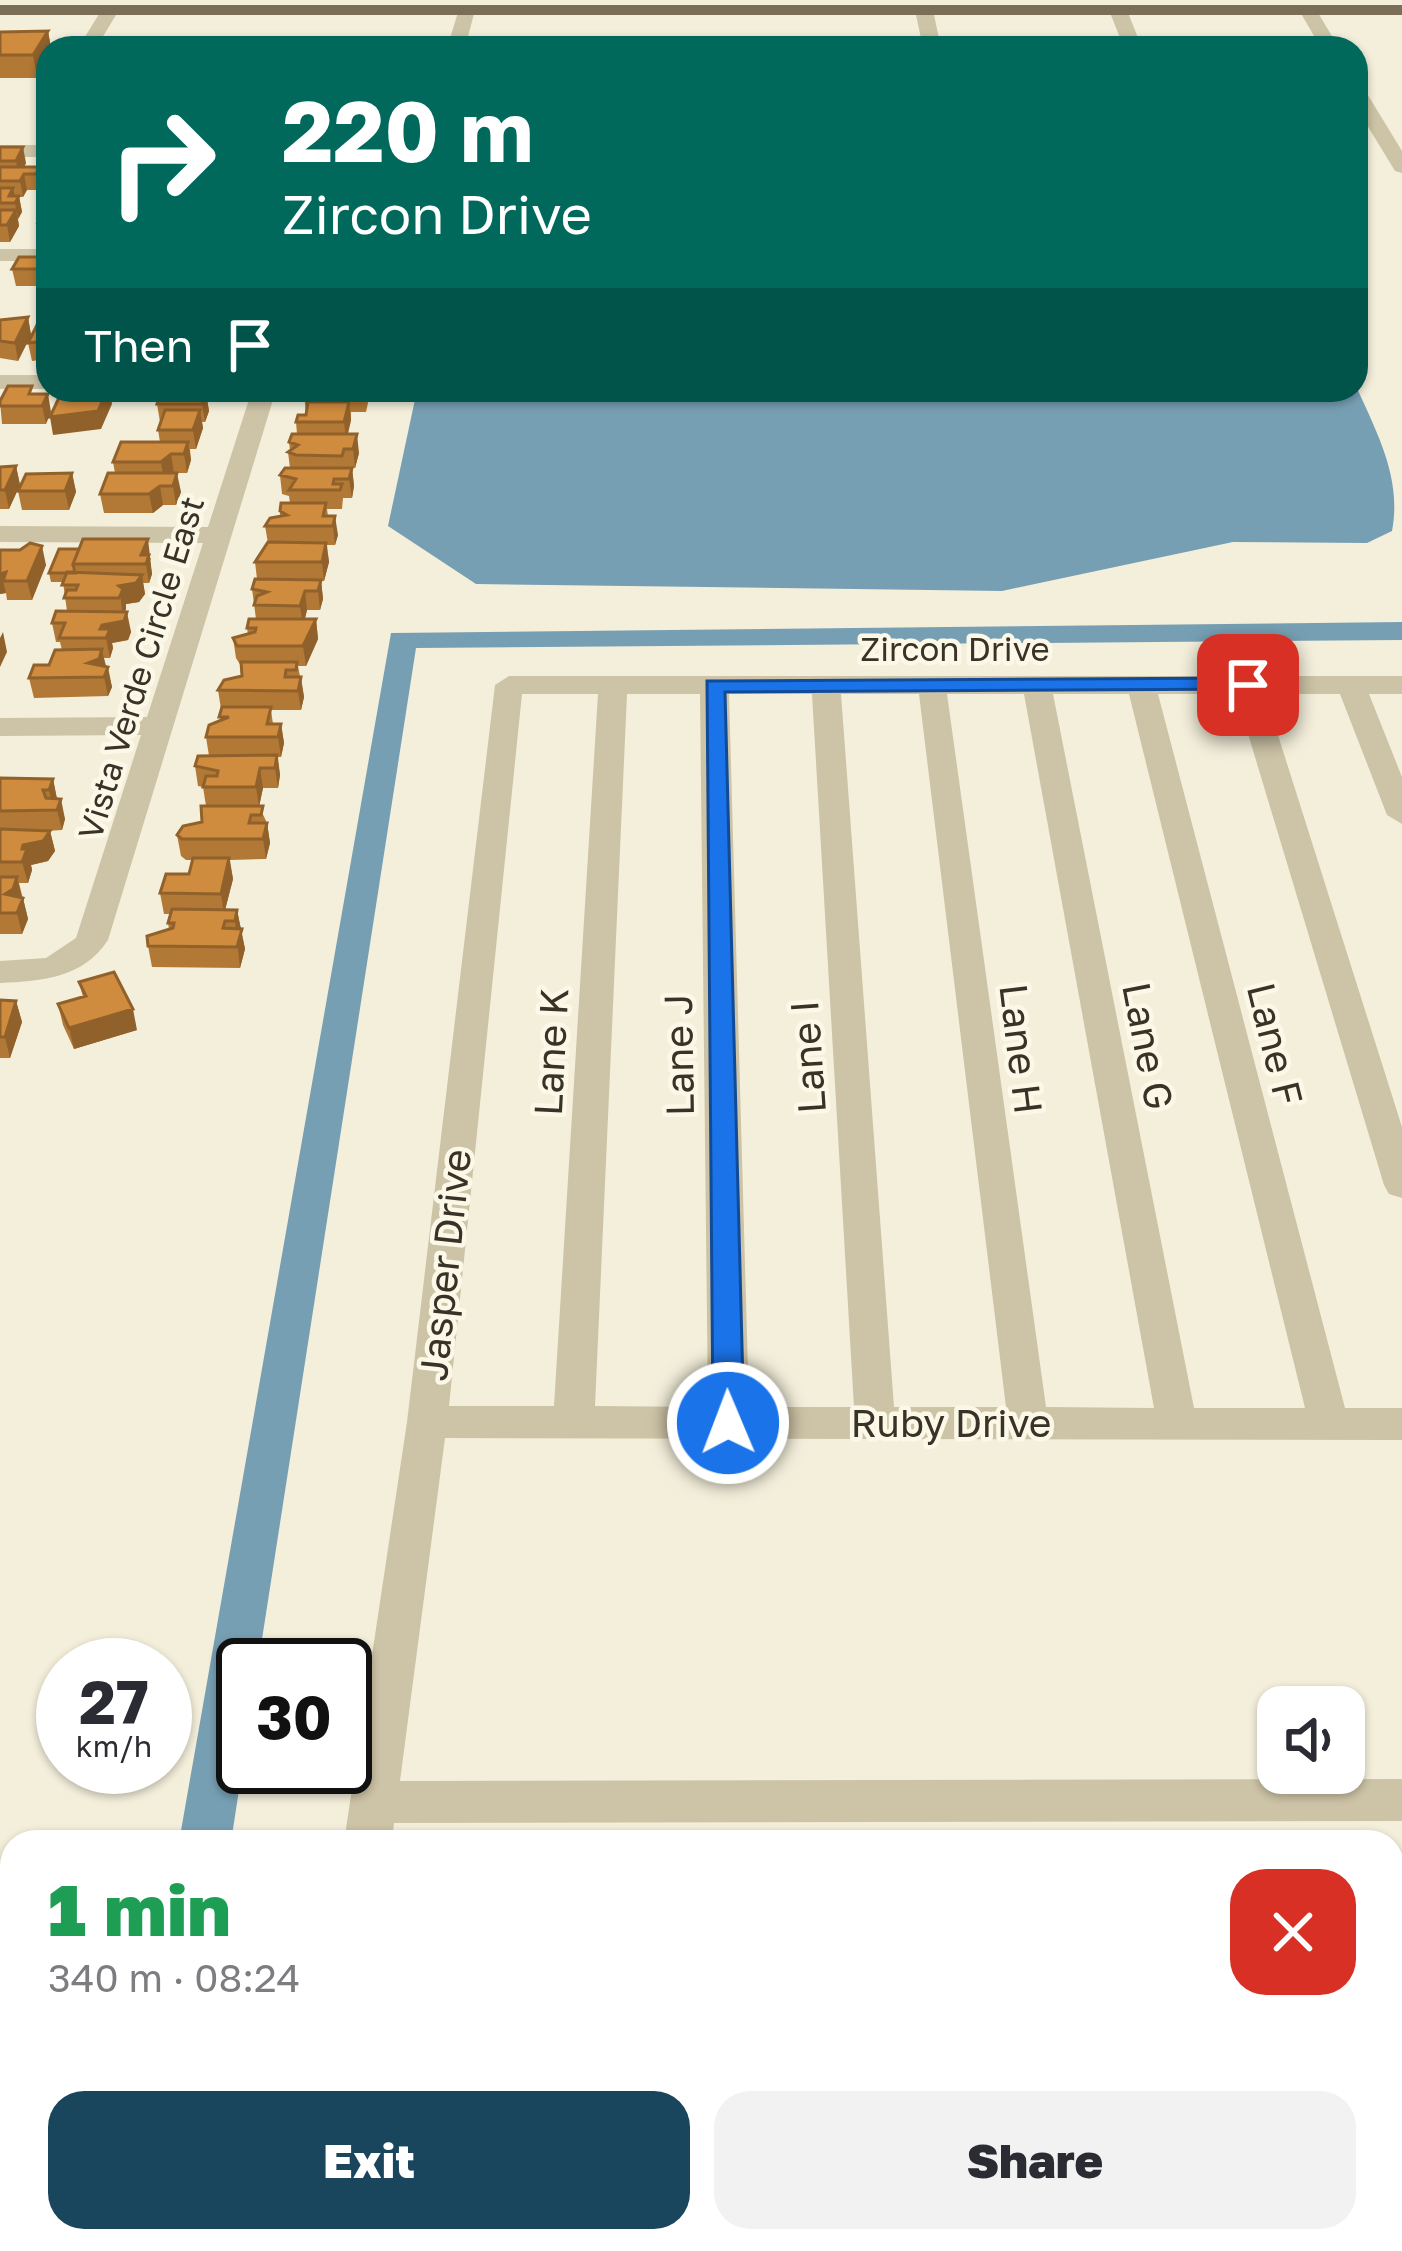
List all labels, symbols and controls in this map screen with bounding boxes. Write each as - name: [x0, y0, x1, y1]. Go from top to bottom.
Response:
- text: 220 m: [282, 80, 534, 180]
- icon: right: [84, 84, 240, 240]
- text: Zircon Drive: [282, 181, 592, 246]
- icon: arrive: [217, 312, 283, 378]
- text: Then: [84, 318, 193, 372]
- street label: Vista Verde Circle East: [70, 492, 211, 844]
- street label: Zircon Drive: [860, 629, 1050, 668]
- pin: [1197, 634, 1299, 736]
- icon: arrive: [1215, 652, 1281, 718]
- street label: Lane G: [1113, 978, 1184, 1113]
- street label: Lane F: [1238, 978, 1313, 1110]
- street label: Lane H: [990, 981, 1053, 1117]
- street label: Lane K: [524, 987, 577, 1117]
- street label: Lane J: [654, 993, 703, 1117]
- street label: Lane I: [780, 999, 835, 1115]
- street label: Jasper Drive: [409, 1147, 480, 1383]
- position arrow: [665, 1360, 791, 1486]
- street label: Ruby Drive: [851, 1399, 1051, 1446]
- speed limit sign: 30: [216, 1638, 372, 1794]
- text: 27: [79, 1665, 149, 1737]
- map controls: [1257, 1686, 1365, 1794]
- button: sound: [1257, 1686, 1365, 1794]
- text: km/h: [76, 1728, 152, 1764]
- text: 1 min: [48, 1865, 231, 1952]
- button: close: [1230, 1869, 1356, 1995]
- text: 340 m · 08:24: [48, 1954, 300, 2001]
- button: Exit: [48, 2091, 690, 2229]
- button: Share: [714, 2091, 1356, 2229]

